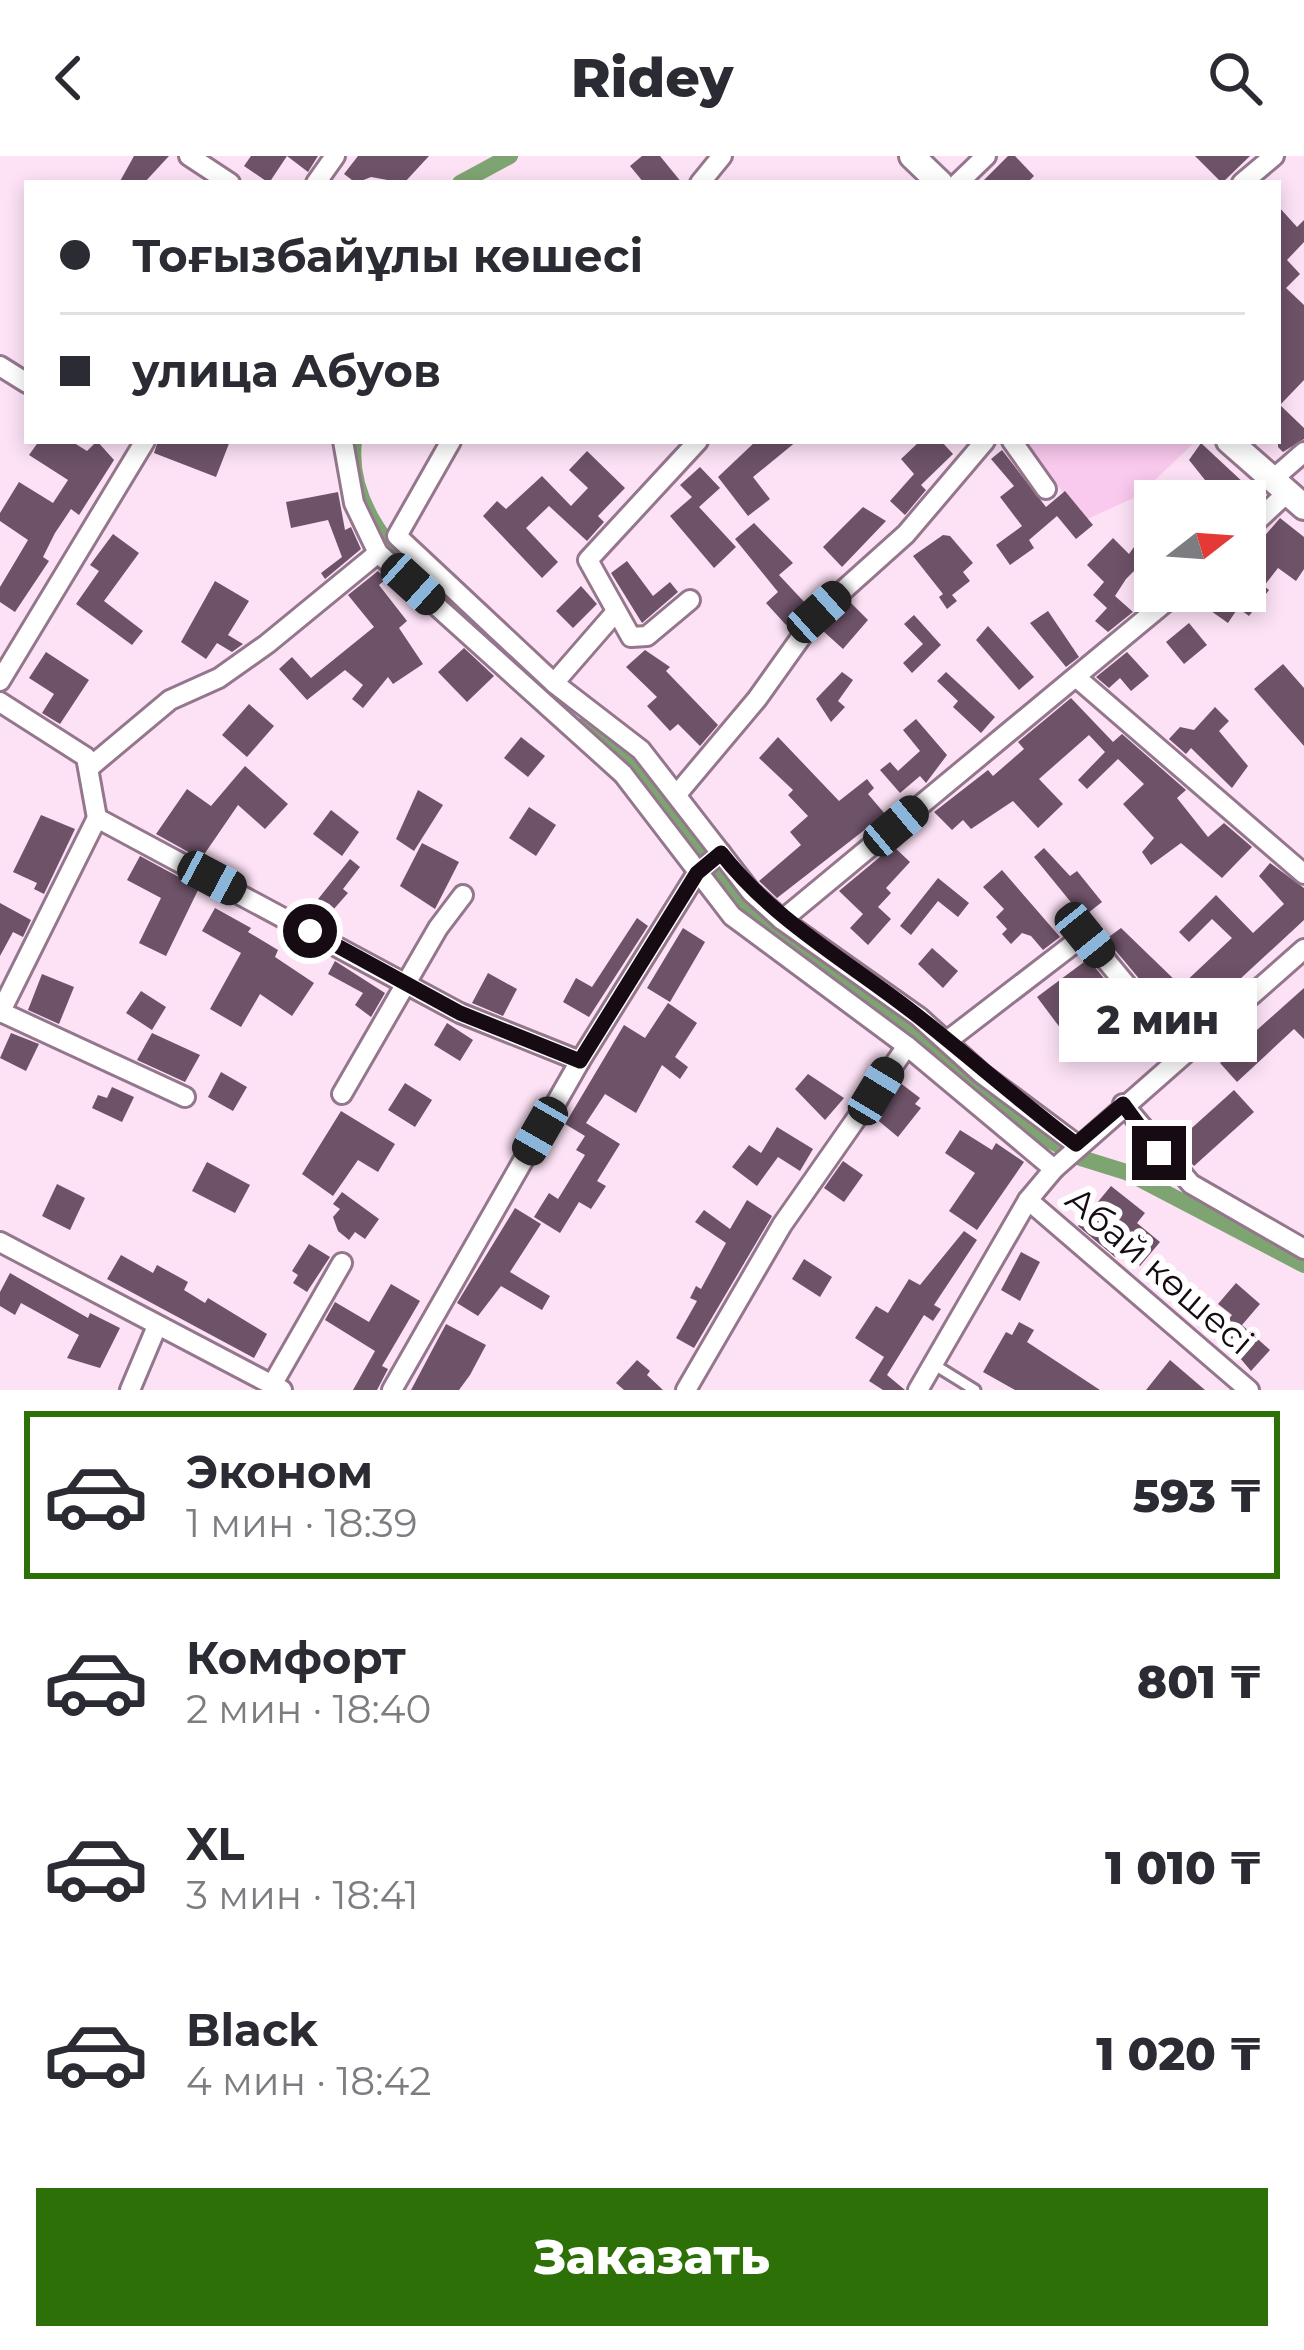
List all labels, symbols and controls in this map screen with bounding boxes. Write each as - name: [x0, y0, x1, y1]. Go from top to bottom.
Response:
- icon: back: [36, 45, 102, 111]
- text: Ridey: [571, 45, 733, 111]
- icon: search: [1202, 45, 1268, 111]
- text: Тоғызбайұлы көшесі: [132, 228, 643, 283]
- text: улица Абуов: [132, 343, 441, 398]
- north arrow: [1134, 480, 1266, 612]
- map controls: [1134, 480, 1266, 612]
- car: [374, 547, 452, 621]
- car: [780, 575, 858, 649]
- car: [857, 789, 935, 863]
- car: [172, 845, 252, 911]
- car: [1048, 896, 1122, 974]
- route start: [283, 904, 337, 958]
- callout: 2 мин: [1060, 979, 1258, 1063]
- text: 2 мин: [1097, 996, 1219, 1044]
- car: [842, 1051, 910, 1131]
- car: [506, 1091, 574, 1171]
- route end: [1132, 1126, 1186, 1180]
- street label: Абай көшесі: [1057, 1177, 1263, 1363]
- icon: car: [42, 1441, 150, 1549]
- text: Эконом: [186, 1444, 373, 1499]
- text: 593 ₸: [1133, 1468, 1262, 1523]
- text: 1 мин · 18:39: [186, 1499, 418, 1547]
- icon: car: [42, 1627, 150, 1735]
- text: Комфорт: [186, 1630, 406, 1685]
- text: 801 ₸: [1137, 1654, 1262, 1709]
- text: 2 мин · 18:40: [186, 1685, 431, 1733]
- icon: car: [42, 1813, 150, 1921]
- text: XL: [186, 1816, 244, 1871]
- text: 1 010 ₸: [1105, 1840, 1262, 1895]
- text: 3 мин · 18:41: [186, 1871, 419, 1919]
- icon: car: [42, 1999, 150, 2107]
- text: Black: [186, 2002, 318, 2057]
- text: 1 020 ₸: [1096, 2026, 1262, 2081]
- text: 4 мин · 18:42: [186, 2057, 431, 2105]
- button: Заказать: [36, 2188, 1268, 2326]

